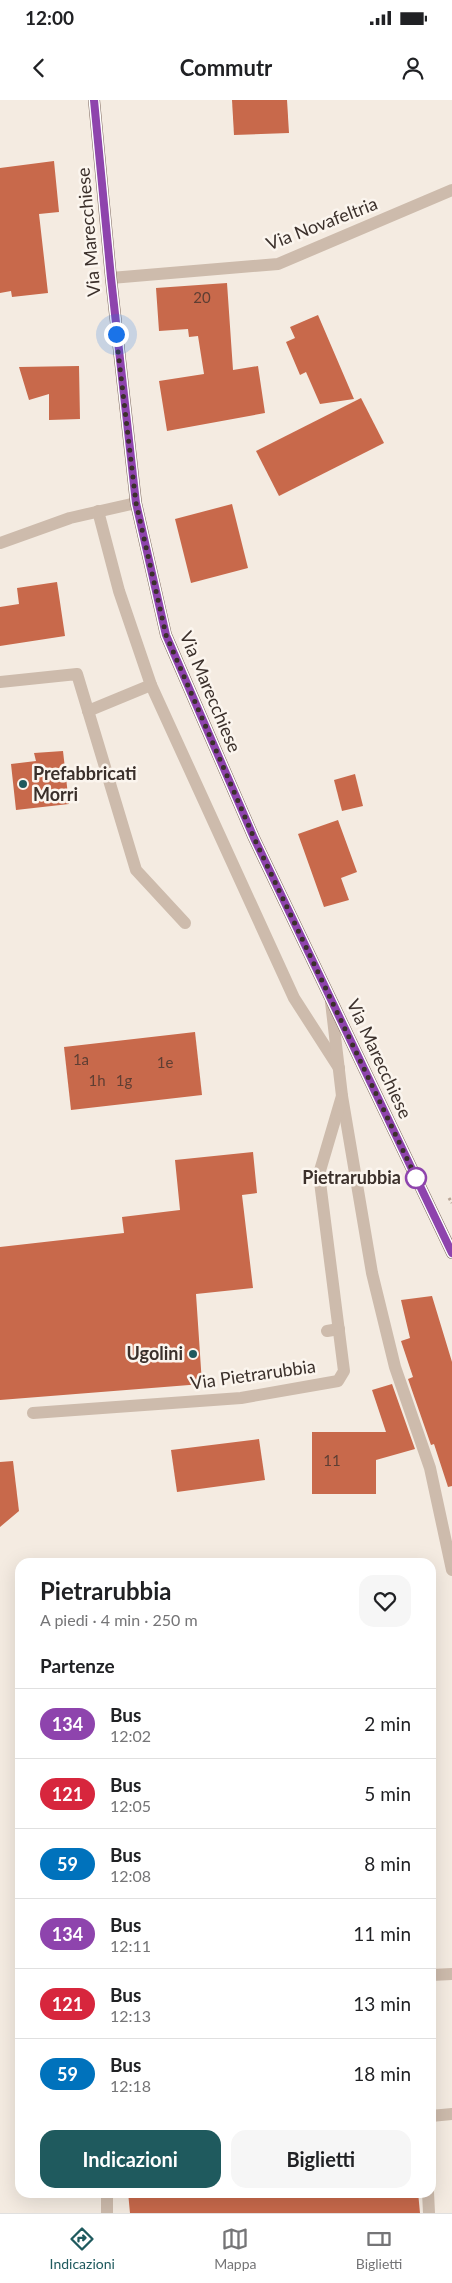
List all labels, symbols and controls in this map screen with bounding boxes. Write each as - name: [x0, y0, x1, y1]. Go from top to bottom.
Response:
- text: 12:00: [25, 6, 74, 29]
- icon: back: [25, 54, 53, 82]
- text: Commutr: [180, 54, 272, 81]
- icon: person: [399, 54, 427, 82]
- street label: Via Marecchiese: [71, 167, 105, 297]
- street label: Via Novafeltria: [263, 192, 380, 254]
- house number: 20: [193, 288, 211, 306]
- your location: [104, 322, 129, 347]
- street label: Via Marecchiese: [176, 628, 246, 755]
- place label: Prefabbricati Morri: [33, 762, 136, 805]
- marker: Prefabbricati Morri: [17, 778, 29, 790]
- street label: Via Marecchiese: [343, 995, 417, 1122]
- house number: 1a: [73, 1050, 89, 1068]
- house number: 1e: [157, 1053, 173, 1071]
- house number: 1h: [88, 1071, 106, 1089]
- house number: 1g: [116, 1071, 132, 1089]
- place label: Pietrarubbia: [302, 1166, 401, 1188]
- marker: Pietrarubbia: [405, 1167, 427, 1189]
- place label: Ugolini: [127, 1342, 183, 1364]
- marker: Ugolini: [187, 1348, 199, 1360]
- street label: Via Pietrarubbia: [189, 1354, 317, 1394]
- house number: 11: [323, 1451, 341, 1469]
- button: heart: [359, 1575, 411, 1627]
- text: Pietrarubbia: [40, 1576, 172, 1605]
- text: A piedi · 4 min · 250 m: [40, 1610, 198, 1629]
- text: Partenze: [40, 1654, 115, 1677]
- text: Bus: [110, 1703, 141, 1726]
- text: 2 min: [364, 1712, 411, 1735]
- text: 134: [52, 1713, 83, 1735]
- text: 12:02: [110, 1726, 151, 1745]
- text: Bus: [110, 1773, 141, 1796]
- text: 5 min: [364, 1782, 411, 1805]
- text: 121: [52, 1783, 83, 1805]
- text: 12:05: [110, 1796, 151, 1815]
- text: Bus: [110, 1843, 141, 1866]
- text: 8 min: [364, 1852, 411, 1875]
- text: 59: [57, 1853, 78, 1875]
- text: 12:08: [110, 1866, 151, 1885]
- text: Bus: [110, 1913, 141, 1936]
- text: 11 min: [353, 1922, 411, 1945]
- text: 134: [52, 1923, 83, 1945]
- text: 12:11: [110, 1936, 151, 1955]
- text: Bus: [110, 1983, 141, 2006]
- text: 13 min: [353, 1992, 411, 2015]
- text: 121: [52, 1993, 83, 2015]
- text: 12:13: [110, 2006, 151, 2025]
- text: Bus: [110, 2053, 141, 2076]
- text: 18 min: [353, 2062, 411, 2085]
- text: 59: [57, 2063, 78, 2085]
- text: 12:18: [110, 2076, 151, 2095]
- button: Indicazioni: [40, 2130, 221, 2188]
- button: Biglietti: [231, 2130, 411, 2188]
- tab: Indicazioni: [50, 2225, 115, 2272]
- tab: Mappa: [214, 2225, 257, 2272]
- tab: Biglietti: [356, 2225, 402, 2272]

